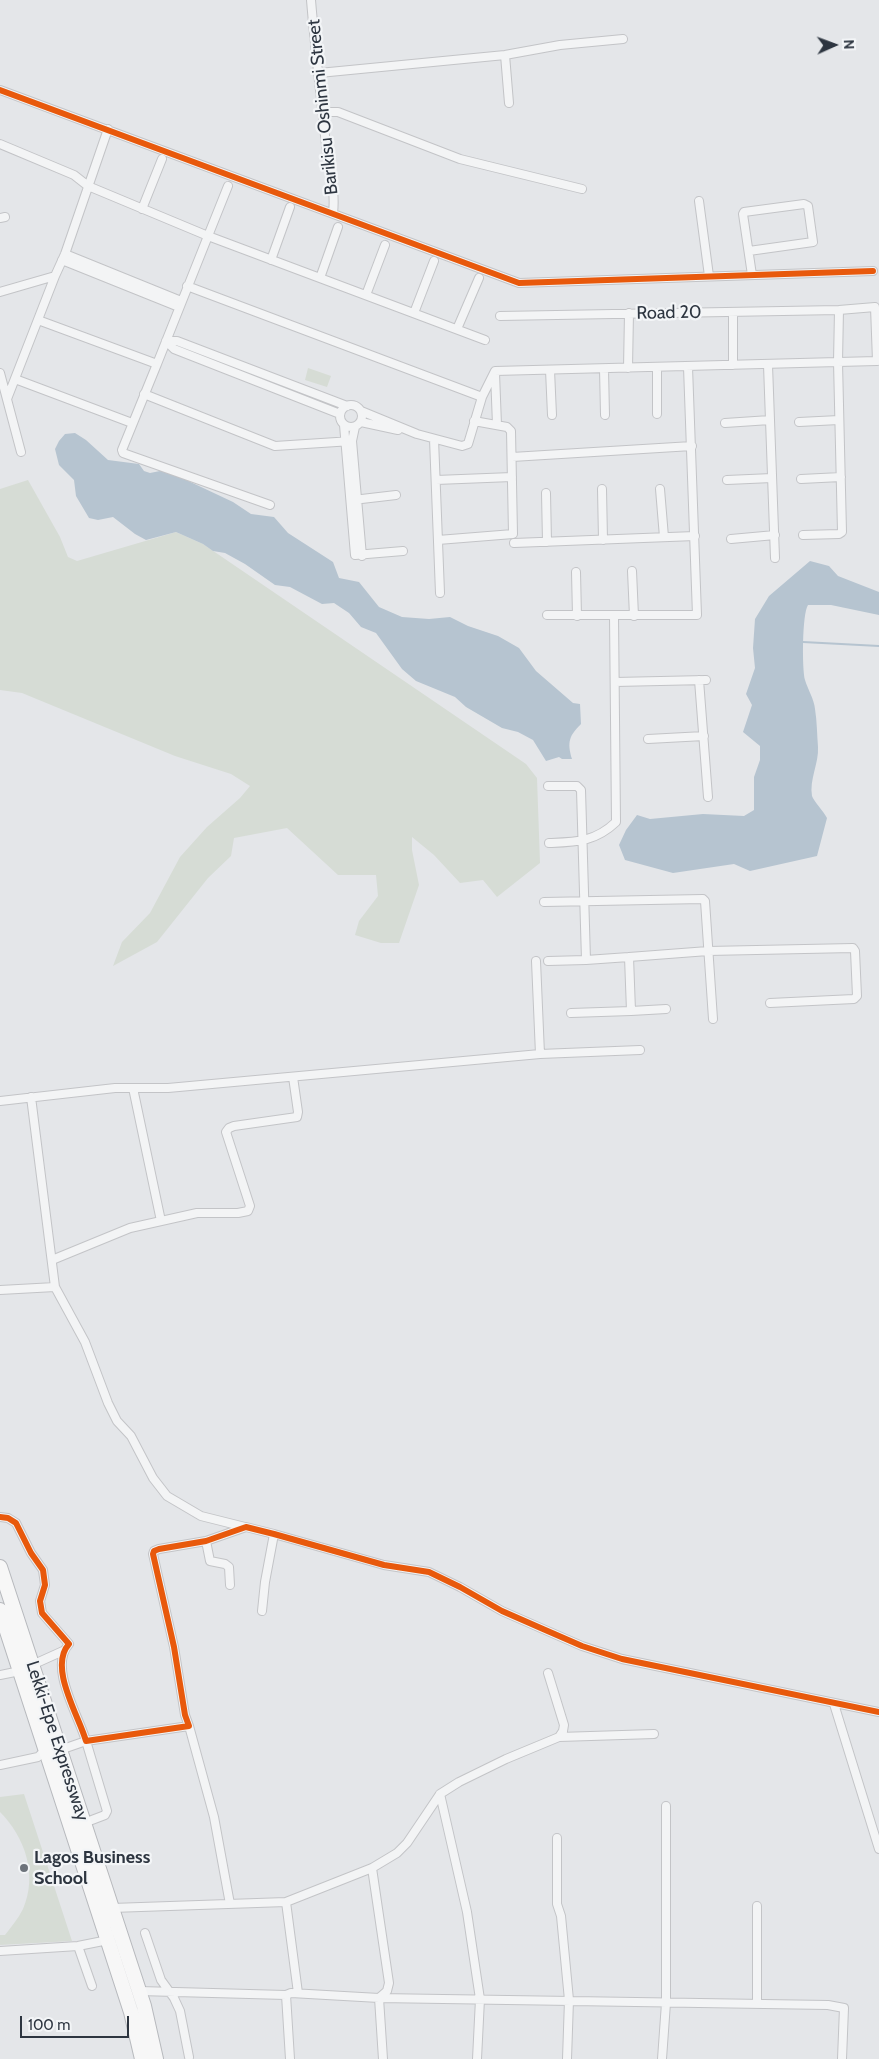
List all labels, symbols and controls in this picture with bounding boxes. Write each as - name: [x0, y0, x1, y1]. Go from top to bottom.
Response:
- street label: Barikisu Oshinmi Street: [303, 18, 343, 196]
- north arrow: [809, 20, 859, 70]
- text: N: [840, 39, 858, 50]
- street label: Road 20: [636, 302, 702, 324]
- street label: Lekki-Epe Expressway: [21, 1658, 93, 1824]
- place label: Lagos Business School: [34, 1847, 150, 1890]
- marker: Lagos Business School: [18, 1862, 30, 1874]
- scale bar: [22, 2006, 131, 2038]
- text: 100 m: [28, 2016, 70, 2034]

